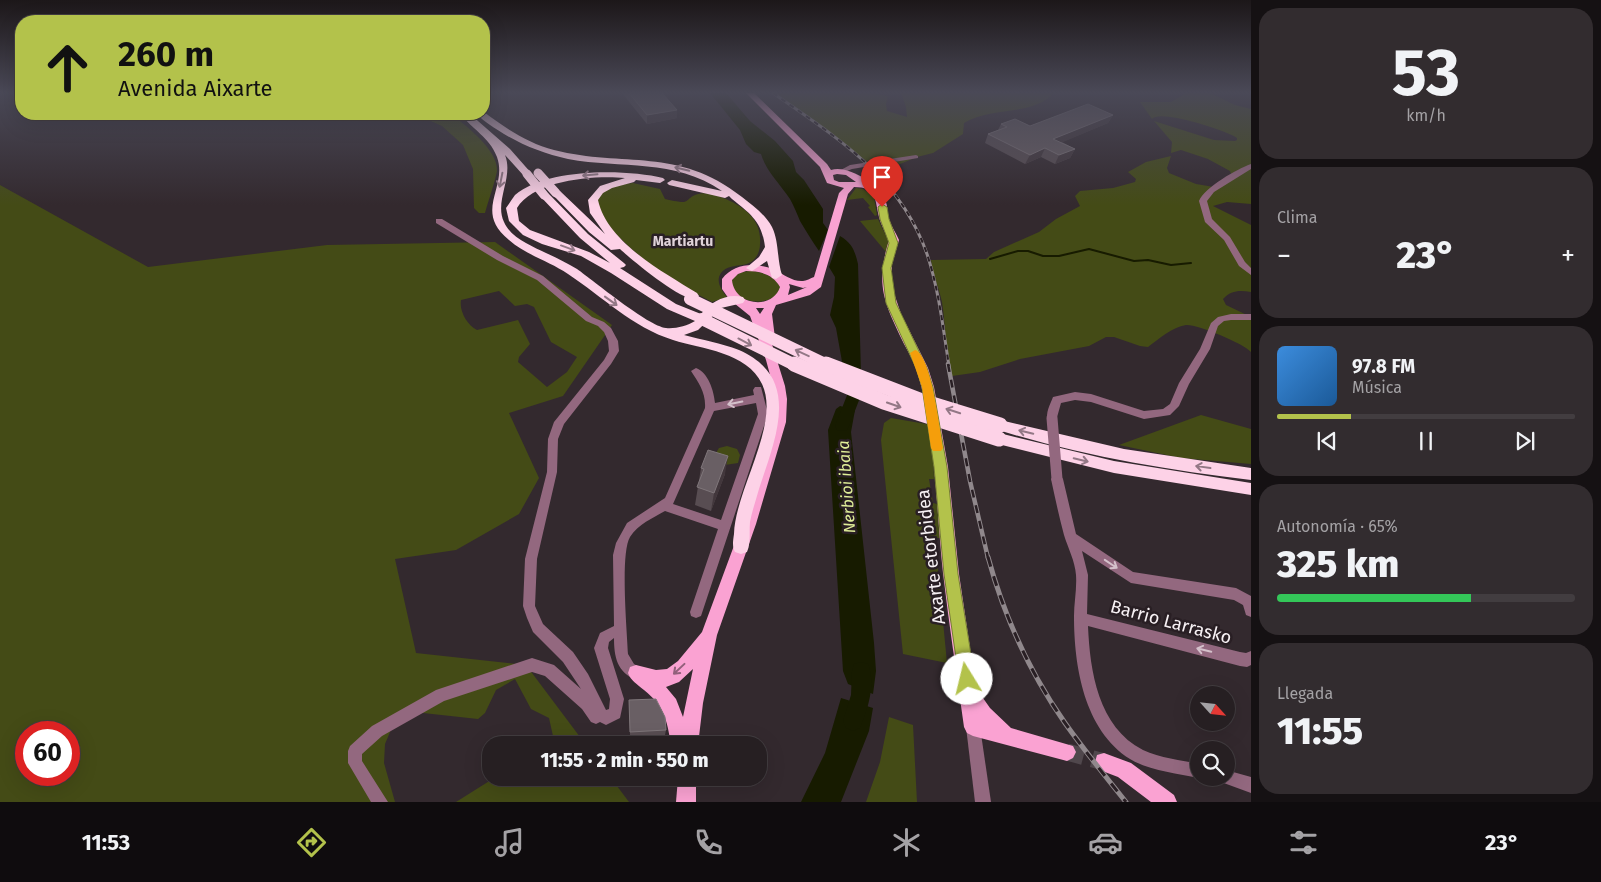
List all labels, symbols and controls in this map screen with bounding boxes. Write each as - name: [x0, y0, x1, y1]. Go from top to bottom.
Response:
- text: 260 m: [118, 33, 214, 75]
- text: 53: [1392, 34, 1460, 112]
- icon: ahead: [35, 35, 100, 100]
- text: Avenida Aixarte: [118, 75, 273, 102]
- text: km/h: [1406, 106, 1446, 125]
- pin: [861, 156, 903, 207]
- icon: arrive: [868, 163, 896, 191]
- one-way arrow: [675, 164, 691, 173]
- one-way arrow: [496, 171, 505, 187]
- one-way arrow: [582, 171, 598, 180]
- text: Clima: [1277, 208, 1317, 227]
- text: 23°: [1396, 232, 1456, 278]
- district label: Martiartu: [653, 233, 713, 250]
- text: −: [1277, 239, 1291, 272]
- text: +: [1561, 239, 1575, 272]
- one-way arrow: [559, 244, 575, 253]
- one-way arrow: [604, 296, 617, 307]
- one-way arrow: [737, 337, 752, 347]
- one-way arrow: [795, 348, 810, 357]
- text: 97.8 FM: [1352, 355, 1415, 378]
- text: Música: [1352, 378, 1402, 397]
- one-way arrow: [728, 399, 744, 408]
- one-way arrow: [886, 401, 901, 410]
- one-way arrow: [946, 406, 962, 416]
- one-way arrow: [1019, 427, 1035, 436]
- icon: previous: [1313, 427, 1341, 455]
- icon: pause: [1412, 427, 1440, 455]
- icon: next: [1511, 427, 1539, 455]
- water label: Nerbioi ibaia: [834, 440, 859, 534]
- one-way arrow: [1072, 456, 1088, 465]
- one-way arrow: [1195, 462, 1211, 472]
- street label: Axarte etorbidea: [912, 488, 950, 626]
- text: Autonomía · 65%: [1277, 517, 1398, 536]
- text: 325 km: [1277, 541, 1399, 587]
- one-way arrow: [1104, 559, 1118, 569]
- street label: Barrio Larrasko: [1108, 595, 1234, 649]
- one-way arrow: [1196, 645, 1212, 654]
- position arrow: [940, 652, 992, 704]
- one-way arrow: [672, 664, 685, 675]
- text: Llegada: [1277, 684, 1333, 703]
- north arrow: [1190, 686, 1235, 731]
- map controls: [1190, 686, 1235, 786]
- text: 11:55: [1277, 708, 1363, 754]
- speed limit sign: 60: [15, 721, 80, 786]
- button: search: [1190, 741, 1235, 786]
- text: 11:55 · 2 min · 550 m: [540, 749, 709, 772]
- icon: directions: [294, 825, 329, 860]
- icon: music: [492, 825, 527, 860]
- icon: phone: [691, 825, 726, 860]
- icon: climate: [889, 825, 924, 860]
- icon: car: [1088, 825, 1123, 860]
- icon: filters: [1286, 825, 1321, 860]
- text: 11:53: [82, 829, 130, 856]
- text: 23°: [1485, 829, 1519, 856]

